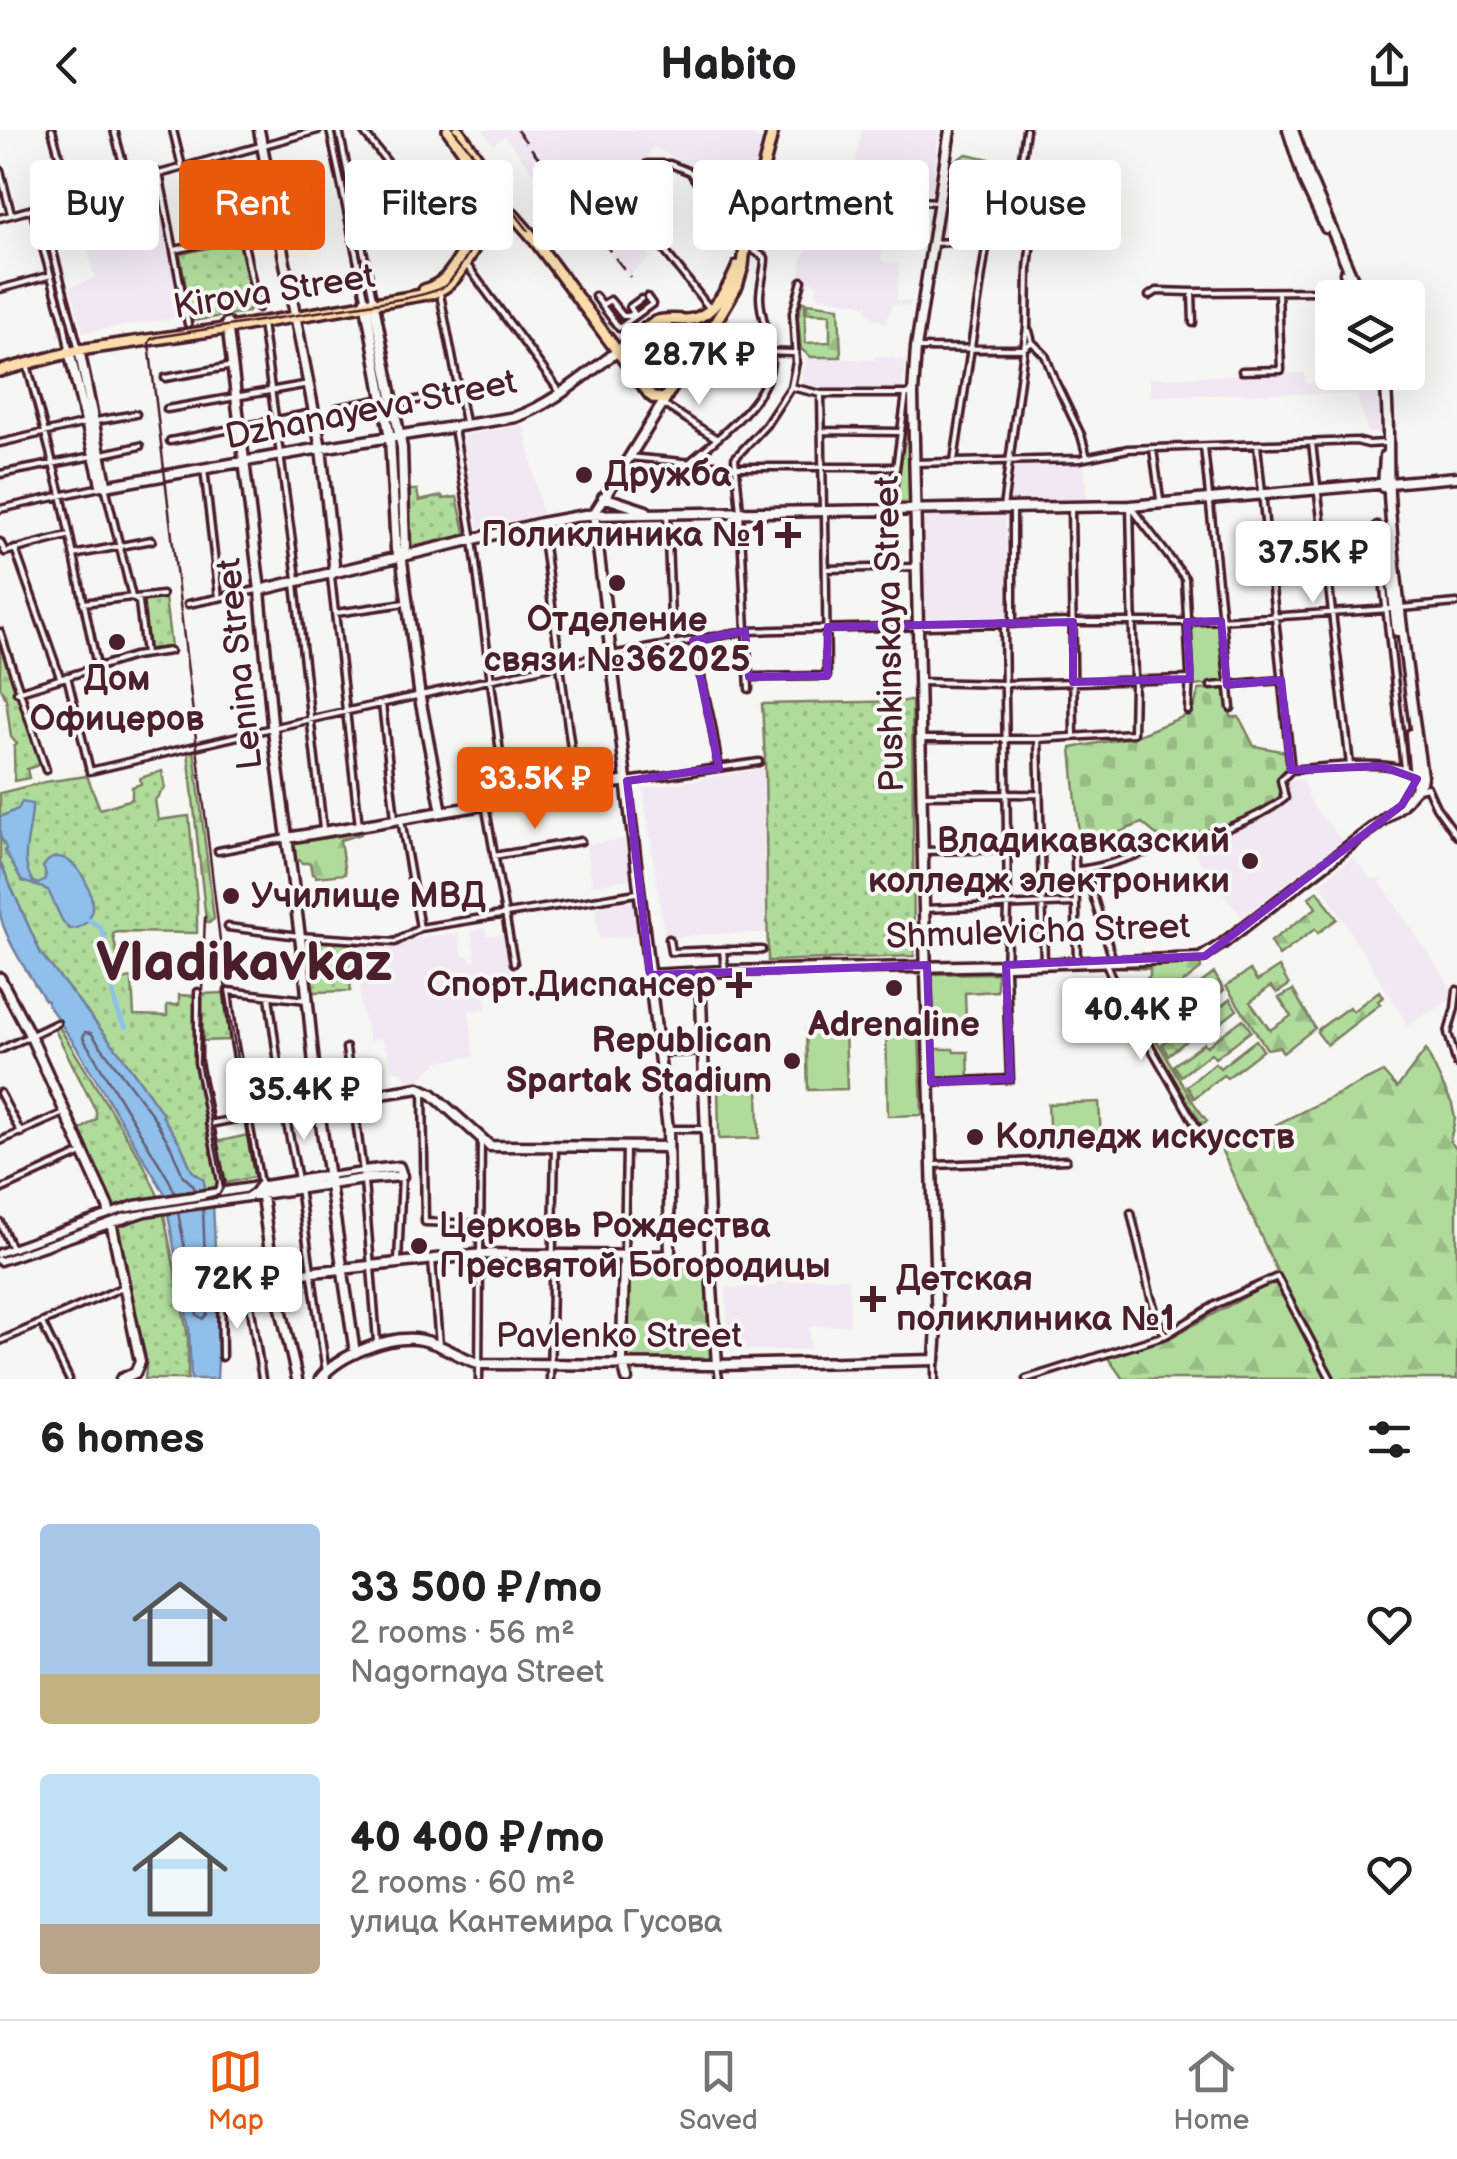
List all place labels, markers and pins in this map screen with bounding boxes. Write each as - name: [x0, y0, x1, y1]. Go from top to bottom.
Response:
- pin: 28.7K ₽: [607, 323, 791, 408]
- place label: Дружба: [604, 454, 732, 497]
- marker: Дружба: [573, 464, 595, 486]
- place label: Поликлиника №1: [481, 514, 766, 557]
- pin: 37.5K ₽: [1221, 521, 1405, 606]
- marker: Поликлиника №1: [775, 522, 801, 548]
- marker: Отделение связи №362025: [606, 572, 628, 594]
- place label: Отделение связи №362025: [484, 599, 750, 682]
- marker: Дом Офицеров: [106, 631, 128, 653]
- place label: Дом Офицеров: [30, 658, 204, 741]
- pin: 33.5K ₽: [443, 747, 627, 832]
- place label: Владикавказский колледж электроники: [868, 820, 1230, 903]
- marker: Владикавказский колледж электроники: [1239, 850, 1261, 872]
- place label: Училище МВД: [251, 875, 486, 918]
- marker: Училище МВД: [220, 885, 242, 907]
- place label: Спорт.Диспансер: [427, 964, 716, 1007]
- marker: Спорт.Диспансер: [726, 972, 752, 998]
- marker: Adrenaline: [883, 977, 905, 999]
- pin: 40.4K ₽: [1049, 978, 1233, 1063]
- place label: Adrenaline: [807, 1004, 980, 1047]
- place label: Republican Spartak Stadium: [506, 1020, 772, 1103]
- marker: Republican Spartak Stadium: [781, 1050, 803, 1072]
- pin: 35.4K ₽: [212, 1058, 396, 1143]
- place label: Колледж искусств: [995, 1116, 1295, 1159]
- marker: Колледж искусств: [964, 1126, 986, 1148]
- place label: Церковь Рождества Пресвятой Богородицы: [439, 1205, 831, 1288]
- marker: Церковь Рождества Пресвятой Богородицы: [408, 1235, 430, 1257]
- pin: 72K ₽: [167, 1247, 307, 1332]
- place label: Детская поликлиника №1: [896, 1258, 1175, 1341]
- marker: Детская поликлиника №1: [860, 1286, 886, 1312]

